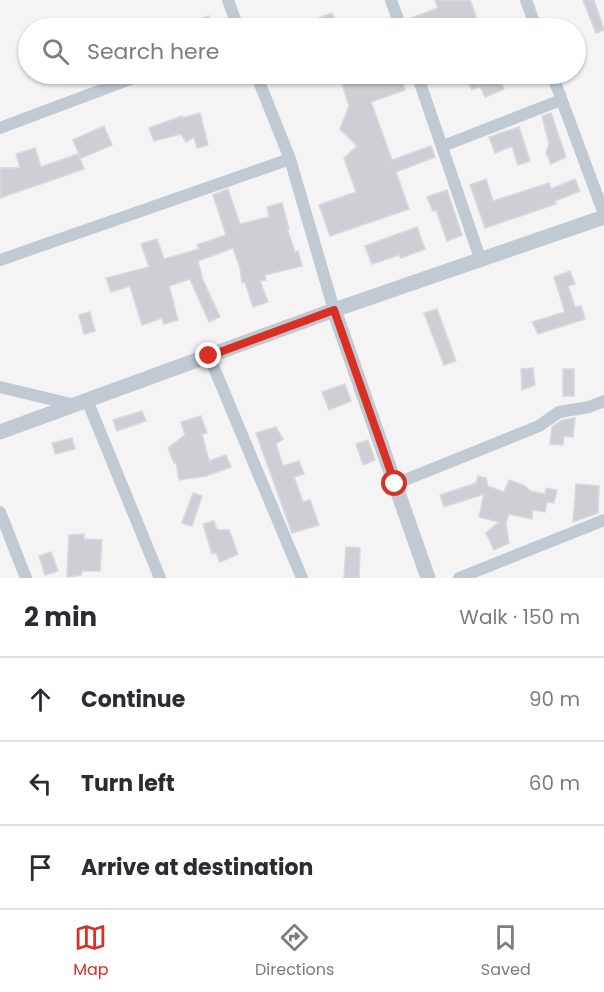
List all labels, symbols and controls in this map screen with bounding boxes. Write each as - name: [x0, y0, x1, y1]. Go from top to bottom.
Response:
- search box: [18, 18, 586, 84]
- icon: search: [39, 35, 72, 68]
- text: Search here: [87, 36, 220, 67]
- route end: [195, 342, 221, 368]
- route start: [381, 470, 407, 496]
- text: 2 min: [24, 599, 97, 635]
- text: Walk · 150 m: [459, 603, 580, 631]
- icon: ahead: [24, 683, 57, 716]
- text: Continue: [81, 684, 185, 715]
- text: 90 m: [529, 685, 580, 713]
- icon: left: [24, 767, 57, 800]
- text: Turn left: [81, 768, 175, 799]
- text: 60 m: [529, 769, 580, 797]
- icon: arrive: [24, 851, 57, 884]
- text: Arrive at destination: [81, 852, 313, 883]
- tab: Map: [73, 921, 109, 982]
- tab: Directions: [255, 921, 334, 982]
- tab: Saved: [481, 921, 531, 982]

